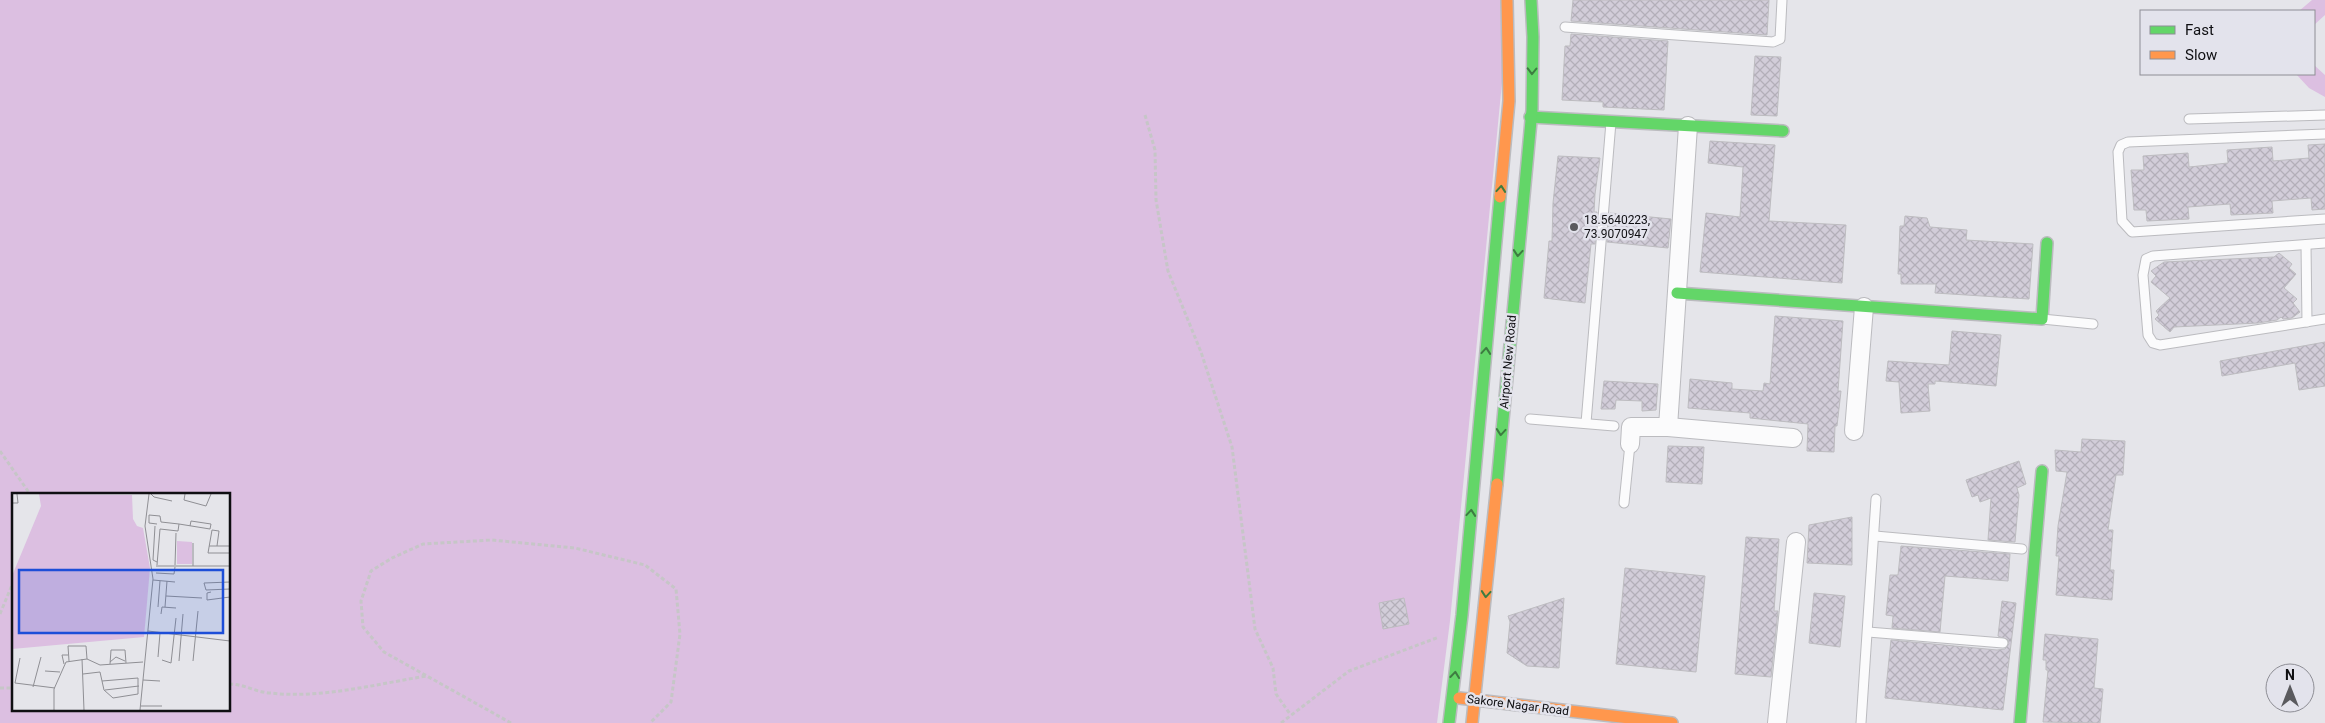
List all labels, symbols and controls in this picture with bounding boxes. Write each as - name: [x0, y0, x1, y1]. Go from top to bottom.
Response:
- legend: [2140, 10, 2315, 75]
- text: Fast: [2185, 21, 2214, 39]
- text: Slow: [2185, 46, 2217, 64]
- one-way arrow: [1527, 68, 1537, 76]
- one-way arrow: [1496, 185, 1507, 193]
- place label: 18.5640223, 73.9070947: [1584, 213, 1650, 241]
- marker: 18.5640223, 73.9070947: [1568, 221, 1580, 233]
- one-way arrow: [1513, 249, 1524, 257]
- street label: Airport New Road: [1497, 315, 1519, 409]
- one-way arrow: [1481, 347, 1492, 355]
- one-way arrow: [1496, 429, 1507, 437]
- inset map: [12, 493, 230, 710]
- one-way arrow: [1466, 509, 1477, 517]
- one-way arrow: [1481, 590, 1492, 598]
- north arrow: [2265, 663, 2315, 713]
- text: N: [2285, 667, 2295, 683]
- one-way arrow: [1449, 670, 1460, 678]
- street label: Sakore Nagar Road: [1466, 692, 1570, 718]

